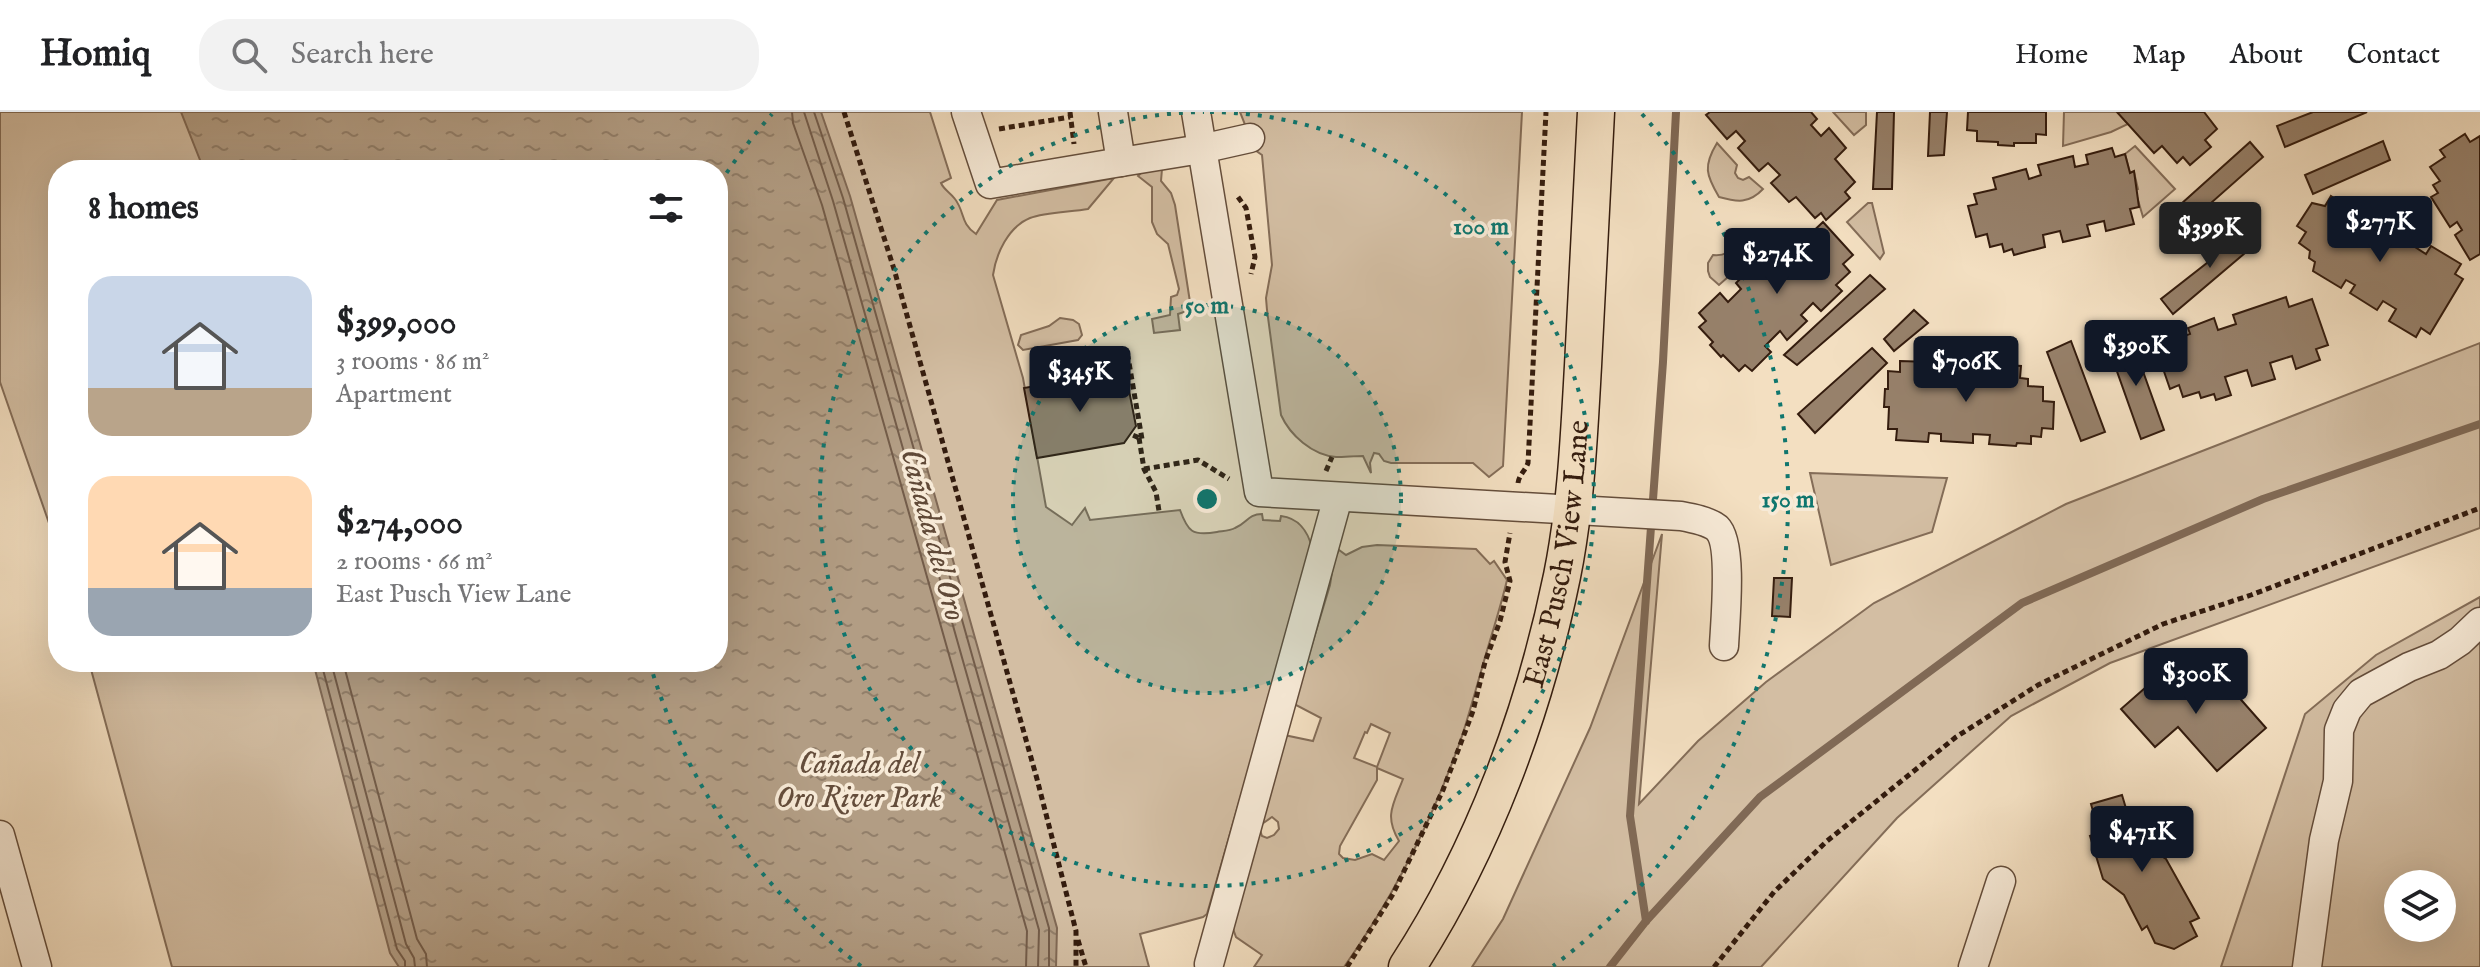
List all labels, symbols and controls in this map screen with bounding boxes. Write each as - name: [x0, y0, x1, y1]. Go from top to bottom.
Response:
- search box: [199, 19, 759, 91]
- text: Homiq: [40, 31, 151, 79]
- icon: search: [227, 33, 271, 77]
- text: Search here: [291, 36, 434, 74]
- text: Home: [2015, 38, 2088, 73]
- text: Map: [2132, 38, 2186, 73]
- text: About: [2230, 38, 2303, 73]
- text: Contact: [2347, 38, 2440, 73]
- icon: filters: [644, 186, 688, 230]
- text: 8 homes: [88, 187, 199, 230]
- pin: $277K: [2324, 196, 2436, 264]
- pin: $399K: [2154, 202, 2266, 270]
- text: $277K: [2345, 205, 2415, 238]
- text: $399K: [2177, 211, 2243, 244]
- text: 100 m: [1453, 212, 1510, 243]
- pin: $274K: [1721, 228, 1833, 296]
- text: $274K: [1742, 237, 1812, 270]
- text: 50 m: [1185, 291, 1230, 322]
- text: $399,000: [336, 302, 456, 345]
- icon: home: [152, 308, 248, 404]
- pin: $390K: [2080, 320, 2192, 388]
- text: $390K: [2102, 329, 2170, 362]
- pin: $706K: [1910, 336, 2022, 404]
- text: 3 rooms · 86 m²: [336, 345, 489, 378]
- text: $706K: [1931, 345, 2001, 378]
- pin: $345K: [1024, 346, 1136, 414]
- text: $345K: [1048, 355, 1112, 388]
- text: Apartment: [336, 378, 452, 411]
- street label: East Pusch View Lane: [1516, 419, 1599, 693]
- water label: Cañada del Oro: [889, 444, 975, 626]
- centre of rings: [1193, 485, 1221, 513]
- text: 150 m: [1761, 485, 1815, 516]
- text: $274,000: [336, 502, 463, 545]
- icon: home: [152, 508, 248, 604]
- text: 2 rooms · 66 m²: [336, 545, 493, 578]
- text: East Pusch View Lane: [336, 578, 571, 611]
- pin: $300K: [2140, 648, 2252, 716]
- text: $300K: [2162, 657, 2230, 690]
- park label: Cañada del Oro River Park: [776, 746, 942, 818]
- pin: $471K: [2086, 806, 2198, 874]
- text: $471K: [2109, 815, 2176, 848]
- map controls: [2384, 870, 2456, 942]
- button: layers: [2384, 870, 2456, 942]

